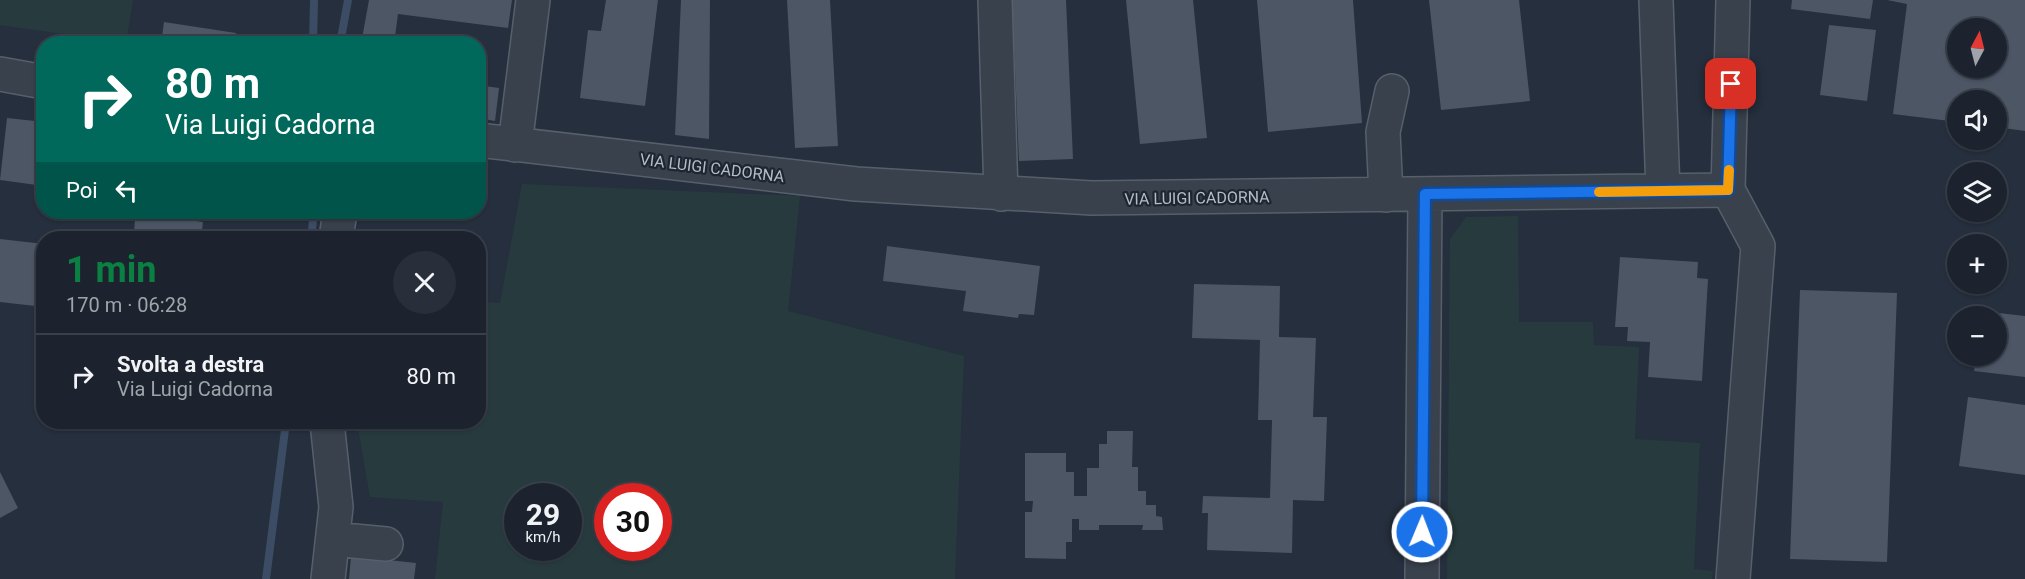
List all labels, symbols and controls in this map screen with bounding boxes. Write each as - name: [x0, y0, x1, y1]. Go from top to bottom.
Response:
- north arrow: [1947, 18, 2007, 78]
- map controls: [1947, 18, 2007, 366]
- pin: [1705, 58, 1756, 109]
- text: 80 m: [165, 59, 260, 108]
- icon: right: [66, 60, 144, 138]
- icon: arrive: [1714, 67, 1747, 100]
- button: sound: [1947, 90, 2007, 150]
- text: Via Luigi Cadorna: [165, 109, 376, 141]
- street label: VIA LUIGI CADORNA: [639, 150, 786, 186]
- button: layers: [1947, 162, 2007, 222]
- icon: left: [110, 174, 143, 207]
- text: Poi: [66, 178, 98, 203]
- street label: VIA LUIGI CADORNA: [1124, 187, 1270, 209]
- button: +: [1947, 234, 2007, 294]
- text: 1 min: [66, 249, 157, 291]
- button: close: [393, 251, 456, 314]
- text: 170 m · 06:28: [66, 293, 187, 317]
- button: −: [1947, 306, 2007, 366]
- text: Svolta a destra: [117, 352, 264, 377]
- icon: right: [66, 360, 99, 393]
- text: 80 m: [407, 364, 456, 389]
- text: Via Luigi Cadorna: [117, 377, 273, 401]
- speed limit sign: 30: [594, 483, 672, 561]
- text: 29: [526, 497, 560, 532]
- position arrow: [1390, 500, 1454, 564]
- text: km/h: [525, 528, 561, 546]

